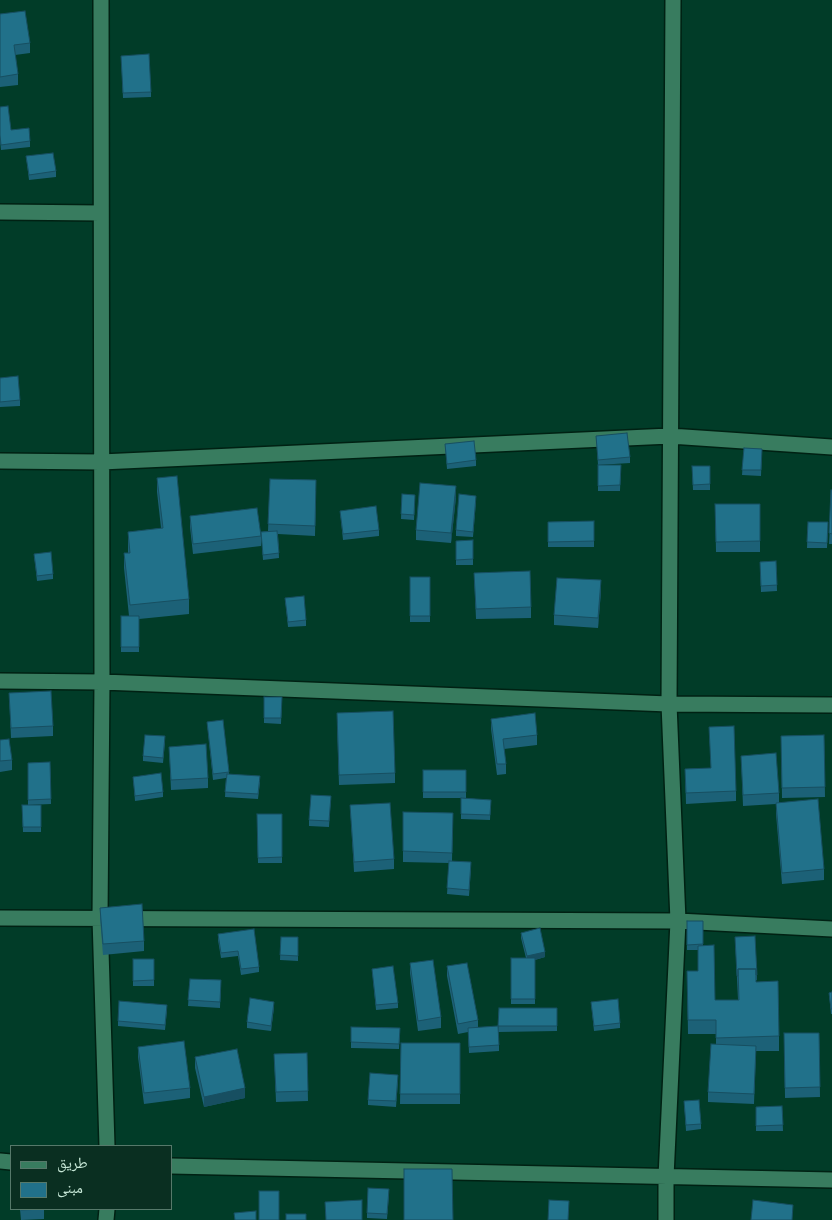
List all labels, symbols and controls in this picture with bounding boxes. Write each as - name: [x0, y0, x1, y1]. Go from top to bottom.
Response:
- legend: [10, 1145, 172, 1210]
- text: طريق: [57, 1154, 88, 1172]
- text: مبنى: [57, 1179, 83, 1197]

